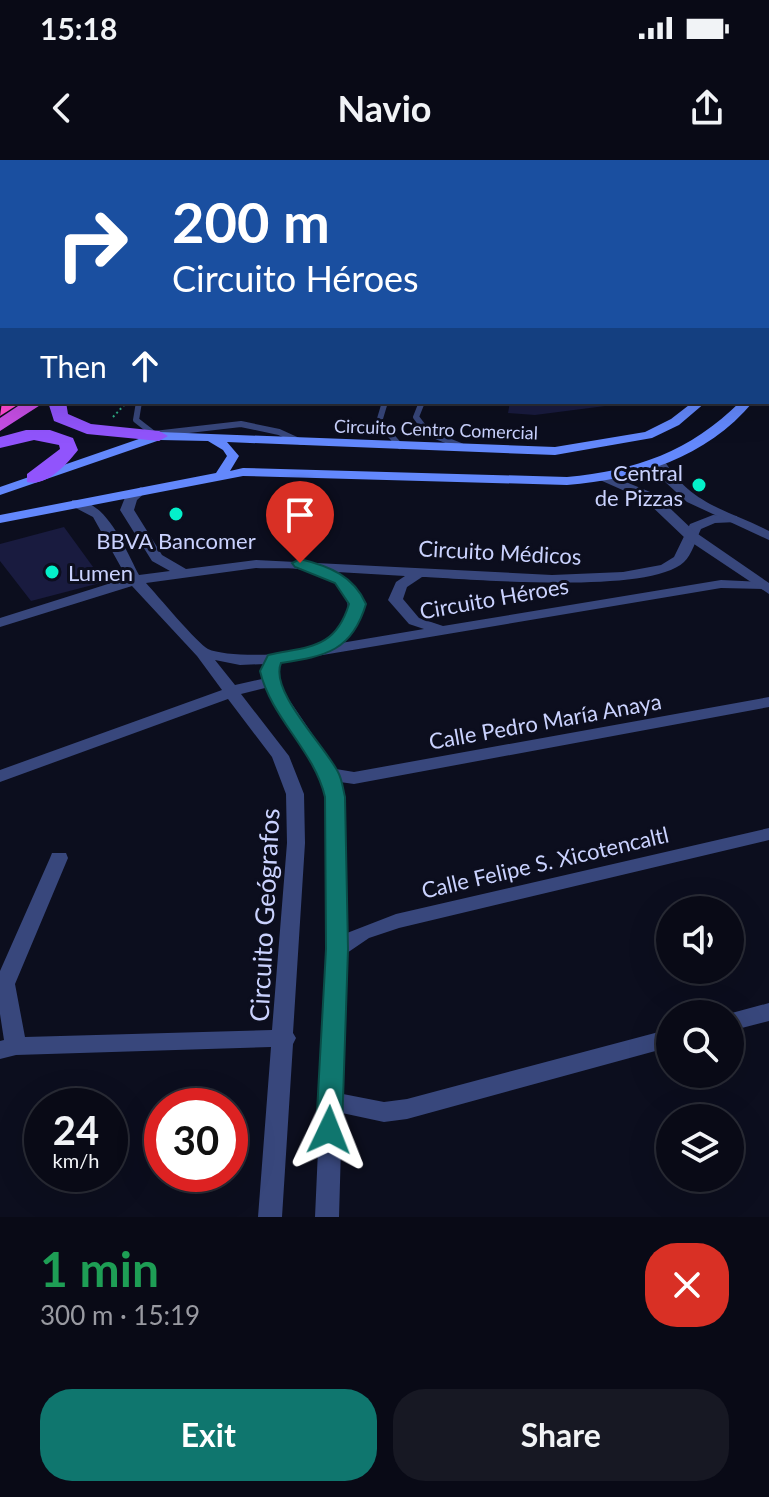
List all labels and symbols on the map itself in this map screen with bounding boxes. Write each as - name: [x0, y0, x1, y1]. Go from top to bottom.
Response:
- street label: Circuito Centro Comercial: [334, 414, 538, 444]
- place label: Central de Pizzas: [595, 459, 683, 511]
- marker: Central de Pizzas: [690, 476, 708, 494]
- pin: [266, 481, 334, 563]
- marker: BBVA Bancomer: [167, 505, 185, 523]
- place label: BBVA Bancomer: [96, 527, 256, 554]
- street label: Circuito Médicos: [418, 534, 582, 570]
- place label: Lumen: [68, 559, 133, 586]
- marker: Lumen: [43, 563, 61, 581]
- street label: Circuito Héroes: [417, 572, 571, 624]
- street label: Calle Pedro María Anaya: [427, 687, 663, 755]
- street label: Circuito Geógrafos: [242, 807, 286, 1023]
- street label: Calle Felipe S. Xicotencaltl: [419, 820, 671, 904]
- speed limit sign: 30: [144, 1088, 248, 1192]
- position arrow: [287, 1088, 371, 1172]

